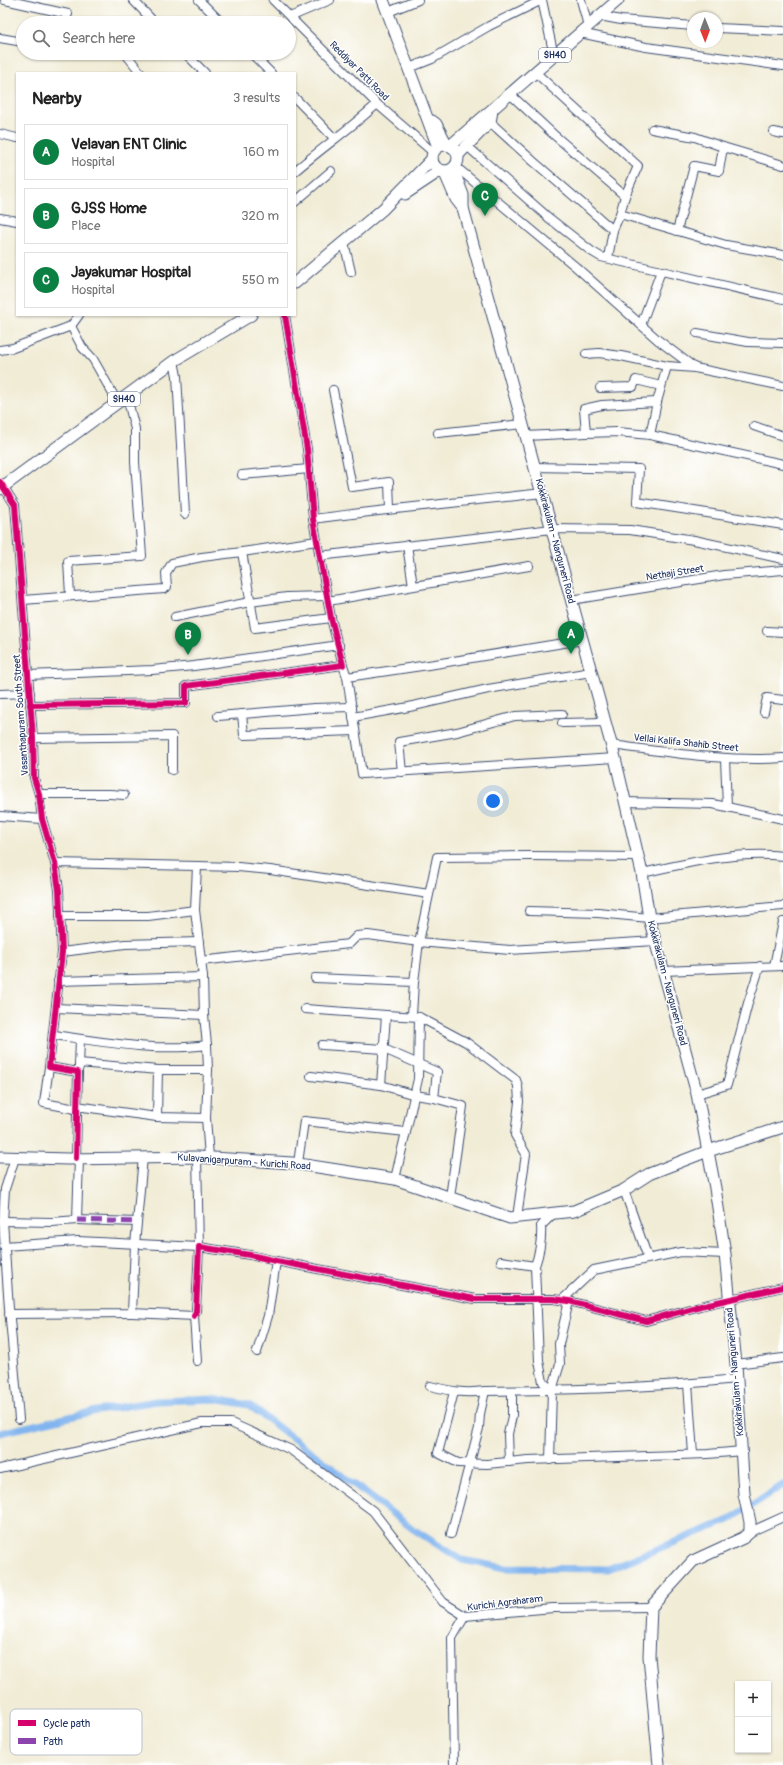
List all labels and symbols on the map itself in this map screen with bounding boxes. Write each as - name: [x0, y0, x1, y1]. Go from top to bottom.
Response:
- north arrow: [687, 12, 723, 48]
- street label: Reddiyar Patti Road: [327, 39, 391, 103]
- road number: SH40: [539, 48, 571, 62]
- pin: C: [472, 183, 498, 216]
- road number: SH40: [108, 392, 140, 406]
- street label: Kokkirakulam - Nanguneri Road: [532, 477, 578, 605]
- street label: Nethaji Street: [645, 562, 706, 583]
- pin: A: [558, 621, 584, 654]
- pin: B: [175, 622, 201, 655]
- street label: Vasanthapuram South Street: [11, 653, 31, 776]
- street label: Vellai Kalifa Shahib Street: [633, 732, 740, 755]
- your location: [483, 791, 503, 811]
- street label: Kokkirakulam - Nanguneri Road: [644, 919, 690, 1047]
- street label: Kulavanigarpuram - Kurichi Road: [177, 1151, 311, 1173]
- street label: Kokkirakulam - Nanguneri Road: [723, 1307, 747, 1437]
- street label: Kurichi Agraharam: [466, 1592, 544, 1614]
- legend: [10, 1709, 142, 1755]
- text: Cycle path: [43, 1717, 90, 1730]
- text: Path: [43, 1735, 63, 1748]

